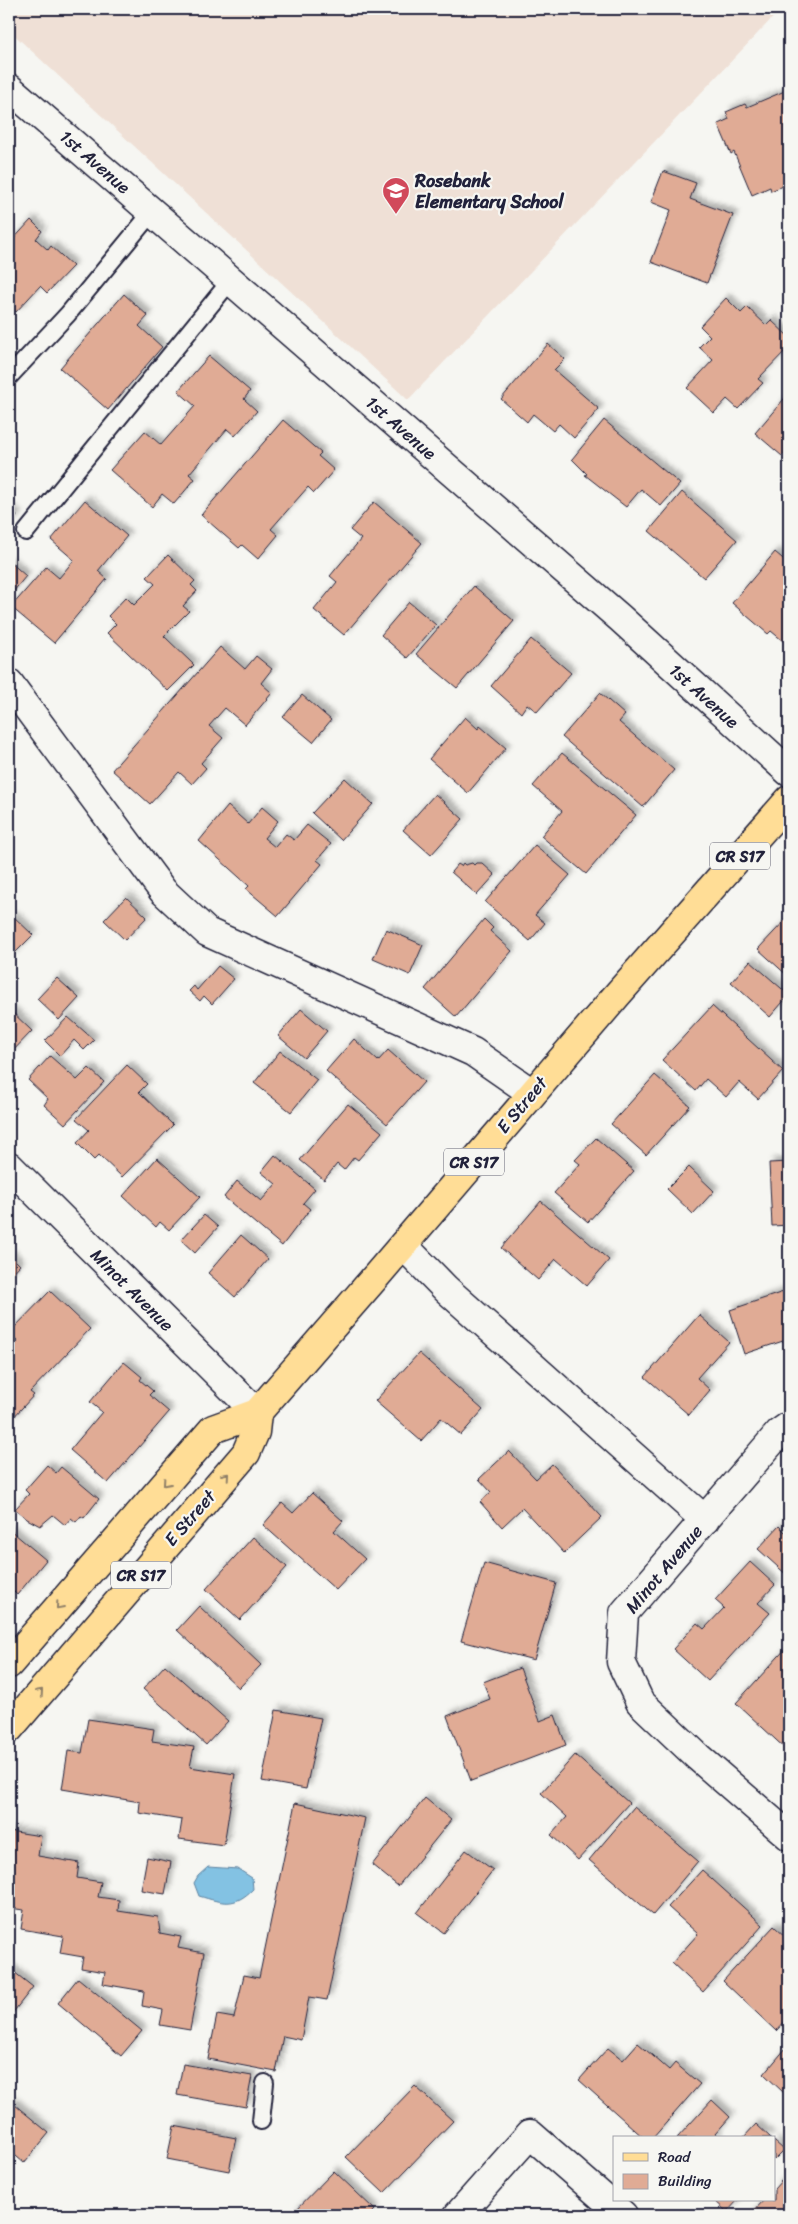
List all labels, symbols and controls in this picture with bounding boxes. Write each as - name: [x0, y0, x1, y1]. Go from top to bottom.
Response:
- street label: 1st Avenue: [52, 122, 138, 202]
- place label: Rosebank Elementary School: [414, 165, 564, 218]
- school or university icon: Rosebank Elementary School: [381, 176, 411, 215]
- street label: 1st Avenue: [358, 388, 444, 468]
- street label: 1st Avenue: [661, 655, 747, 737]
- road number: CR S17: [710, 842, 770, 869]
- street label: E Street: [488, 1068, 556, 1141]
- road number: CR S17: [444, 1148, 504, 1176]
- street label: Minot Avenue: [82, 1240, 182, 1340]
- one-way arrow: [220, 1472, 229, 1481]
- one-way arrow: [163, 1478, 172, 1487]
- street label: E Street: [156, 1482, 225, 1554]
- street label: Minot Avenue: [617, 1517, 711, 1621]
- road number: CR S17: [111, 1562, 171, 1588]
- one-way arrow: [56, 1600, 65, 1609]
- one-way arrow: [35, 1689, 43, 1698]
- legend: [613, 2136, 776, 2202]
- text: Road: [658, 2144, 691, 2170]
- text: Building: [658, 2168, 712, 2194]

